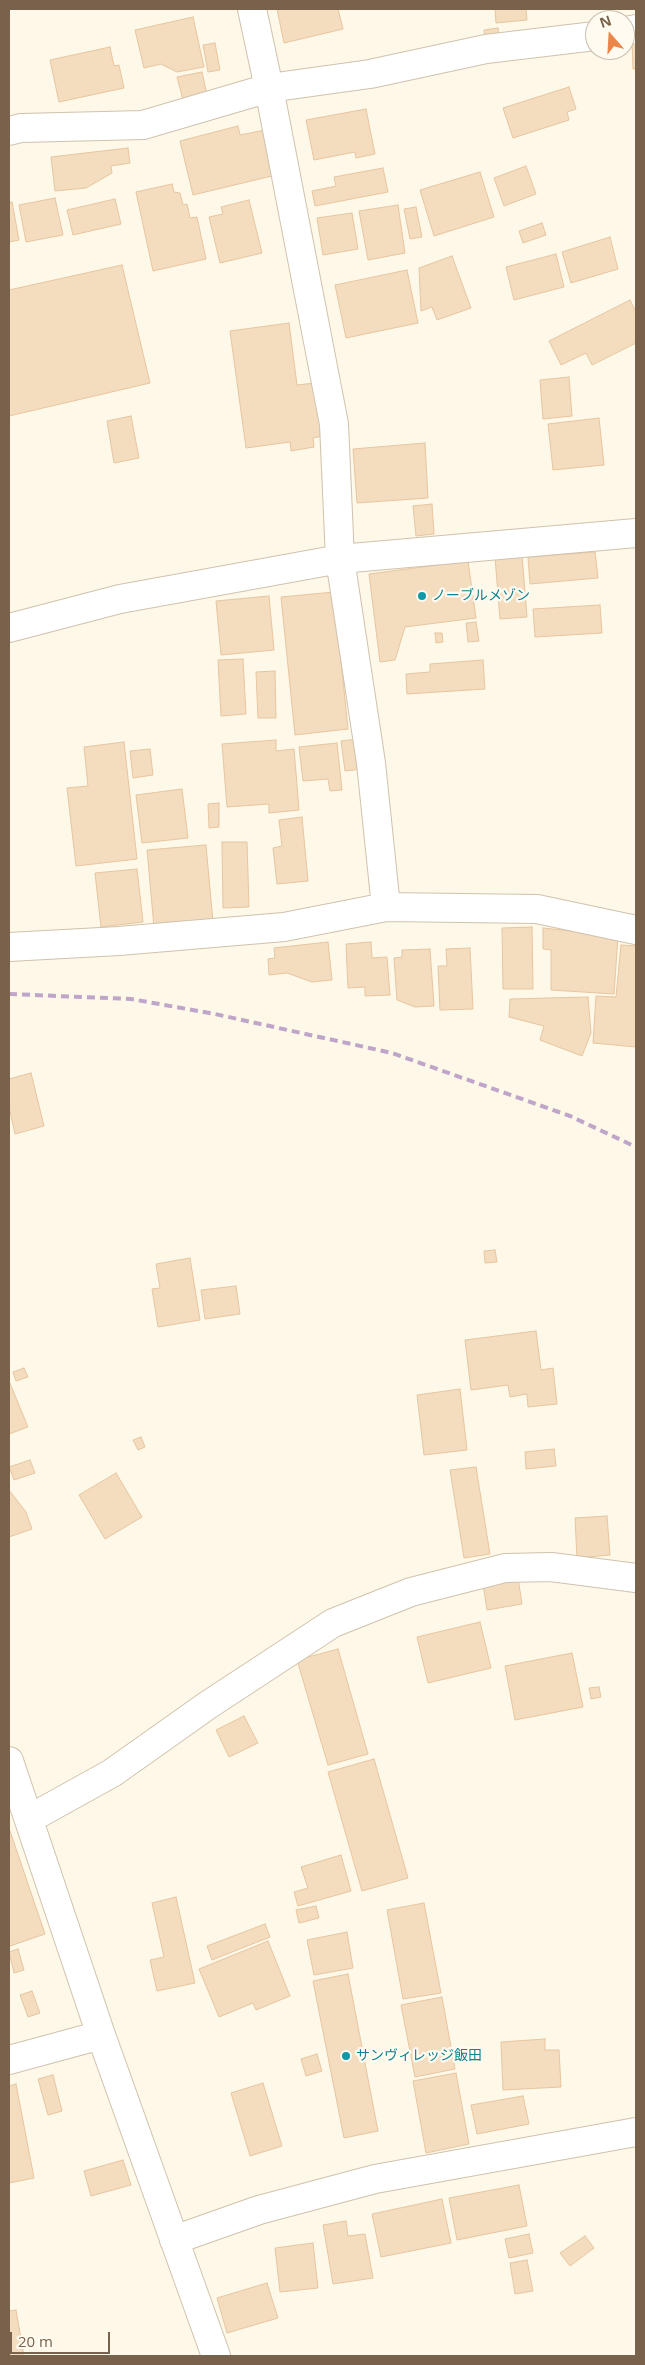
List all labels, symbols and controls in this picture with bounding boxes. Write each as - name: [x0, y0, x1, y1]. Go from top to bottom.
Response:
- north arrow: [585, 10, 635, 60]
- text: N: [597, 10, 614, 32]
- place label: ノーブルメゾン: [432, 588, 530, 604]
- marker: ノーブルメゾン: [416, 590, 428, 602]
- place label: サンヴィレッジ飯田: [356, 2048, 482, 2064]
- marker: サンヴィレッジ飯田: [340, 2050, 352, 2062]
- scale bar: [12, 2322, 112, 2354]
- text: 20 m: [18, 2331, 53, 2351]

